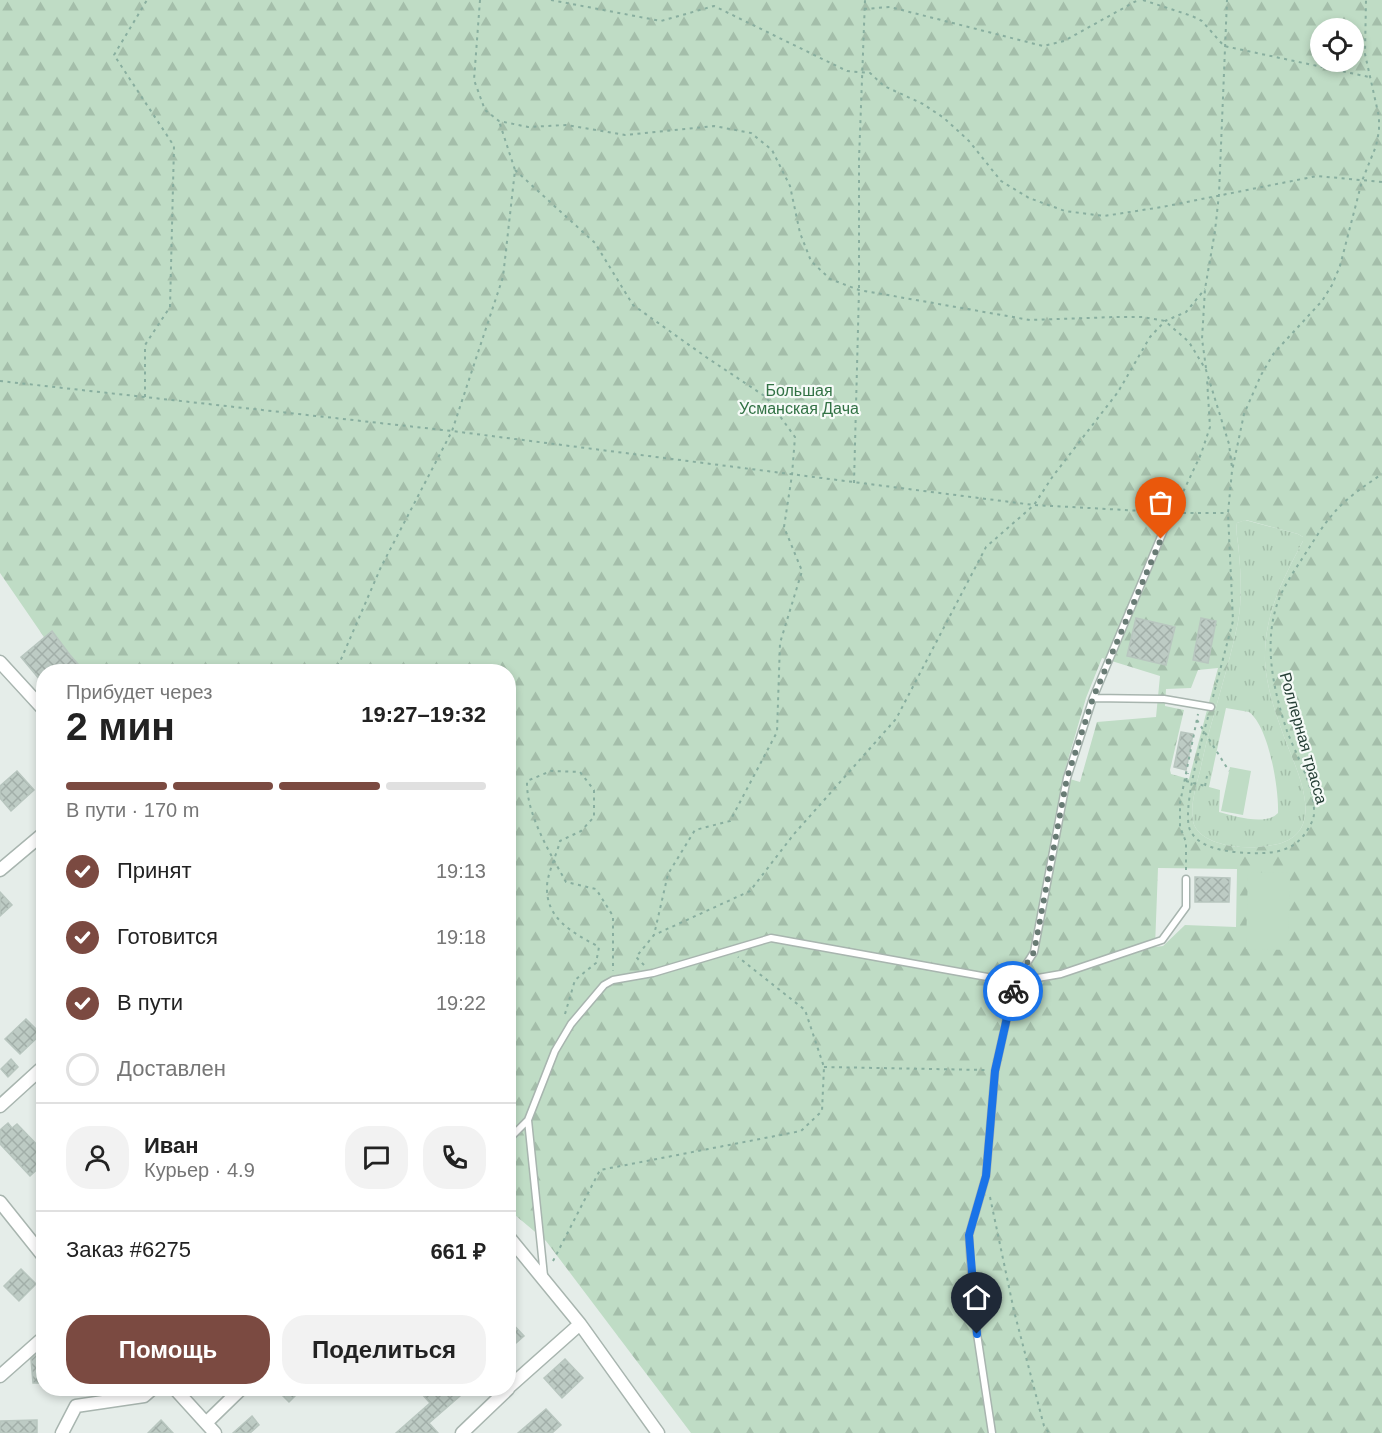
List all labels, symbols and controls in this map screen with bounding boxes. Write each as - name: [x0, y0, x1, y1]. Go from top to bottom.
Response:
- map controls: [1310, 18, 1364, 72]
- button: locate: [1310, 18, 1364, 72]
- park label: Большая Усманская Дача: [739, 382, 859, 417]
- pin: [1135, 477, 1186, 539]
- icon: bag: [1144, 486, 1177, 519]
- street label: Роллерная трасса: [1277, 670, 1330, 806]
- text: Прибудет через: [66, 681, 212, 703]
- text: 19:27–19:32: [361, 702, 486, 727]
- text: 2 мин: [66, 705, 175, 748]
- text: В пути · 170 m: [66, 799, 199, 821]
- icon: check: [66, 855, 99, 888]
- text: Принят: [117, 858, 191, 883]
- text: 19:13: [436, 860, 486, 882]
- icon: check: [66, 921, 99, 954]
- text: Готовится: [117, 924, 218, 949]
- text: 19:18: [436, 926, 486, 948]
- courier: [983, 961, 1043, 1021]
- icon: bike: [997, 975, 1030, 1008]
- icon: check: [66, 987, 99, 1020]
- text: В пути: [117, 990, 183, 1015]
- text: 19:22: [436, 992, 486, 1014]
- text: Доставлен: [117, 1056, 226, 1081]
- button: person: [66, 1126, 129, 1189]
- button: chat: [345, 1126, 408, 1189]
- button: phone: [423, 1126, 486, 1189]
- text: Иван: [144, 1133, 199, 1158]
- text: Курьер · 4.9: [144, 1159, 255, 1181]
- text: Заказ #6275: [66, 1237, 191, 1262]
- text: 661 ₽: [430, 1239, 486, 1264]
- pin: [951, 1272, 1002, 1334]
- icon: home: [960, 1281, 993, 1314]
- button: Помощь: [66, 1315, 270, 1384]
- button: Поделиться: [282, 1315, 486, 1384]

